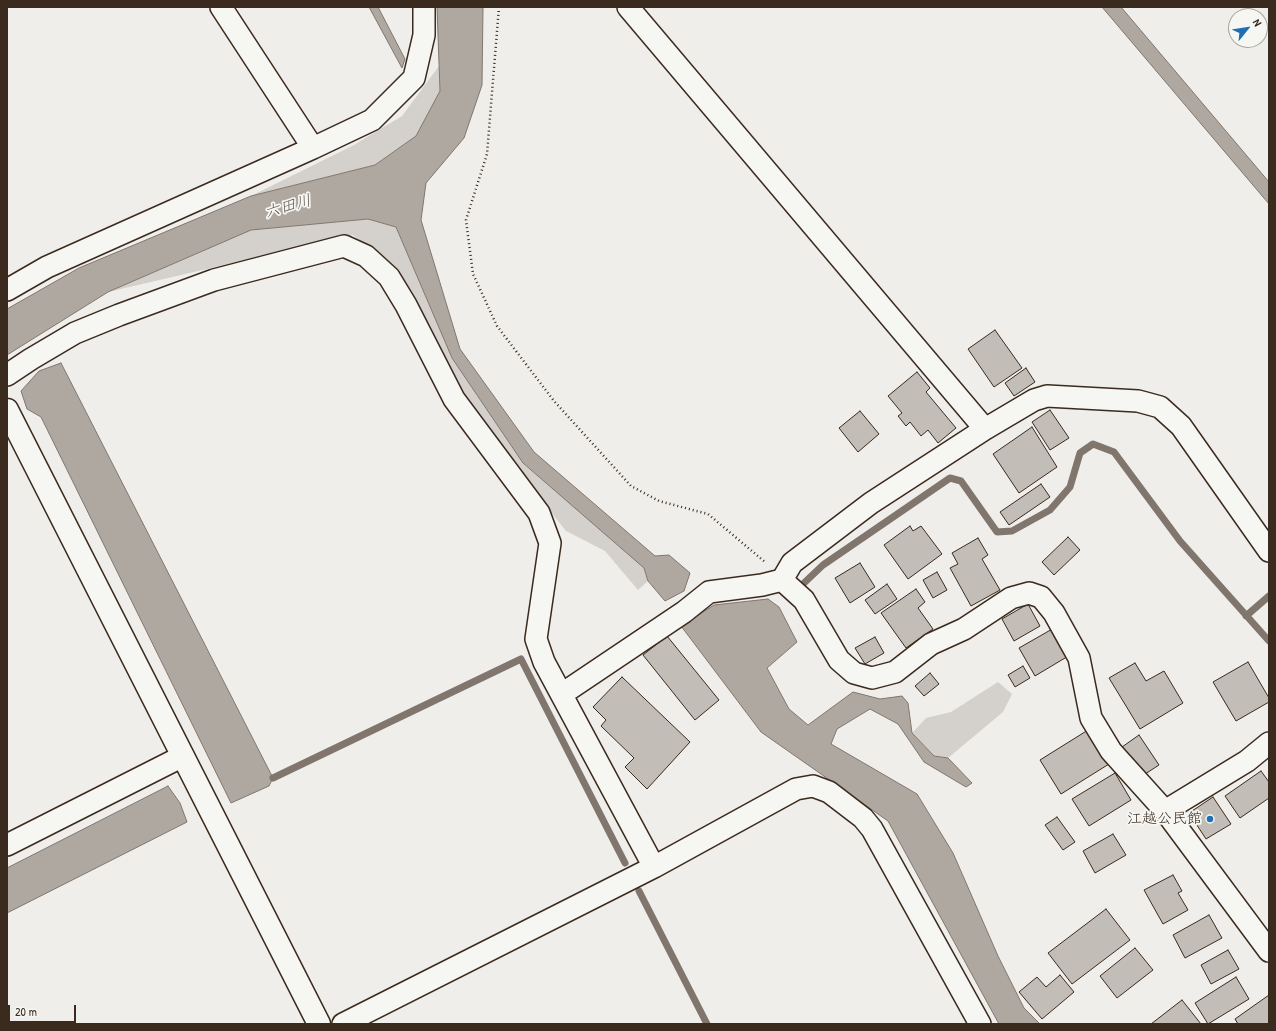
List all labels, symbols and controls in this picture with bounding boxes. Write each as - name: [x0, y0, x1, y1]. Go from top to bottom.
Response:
- north arrow: [1228, 8, 1268, 48]
- text: N: [1250, 16, 1265, 29]
- water label: 六田川: [262, 191, 314, 223]
- place label: 江越公民館: [1127, 810, 1202, 828]
- marker: 江越公民館: [1205, 814, 1215, 824]
- scale bar: [10, 997, 78, 1023]
- text: 20 m: [15, 1003, 37, 1020]

